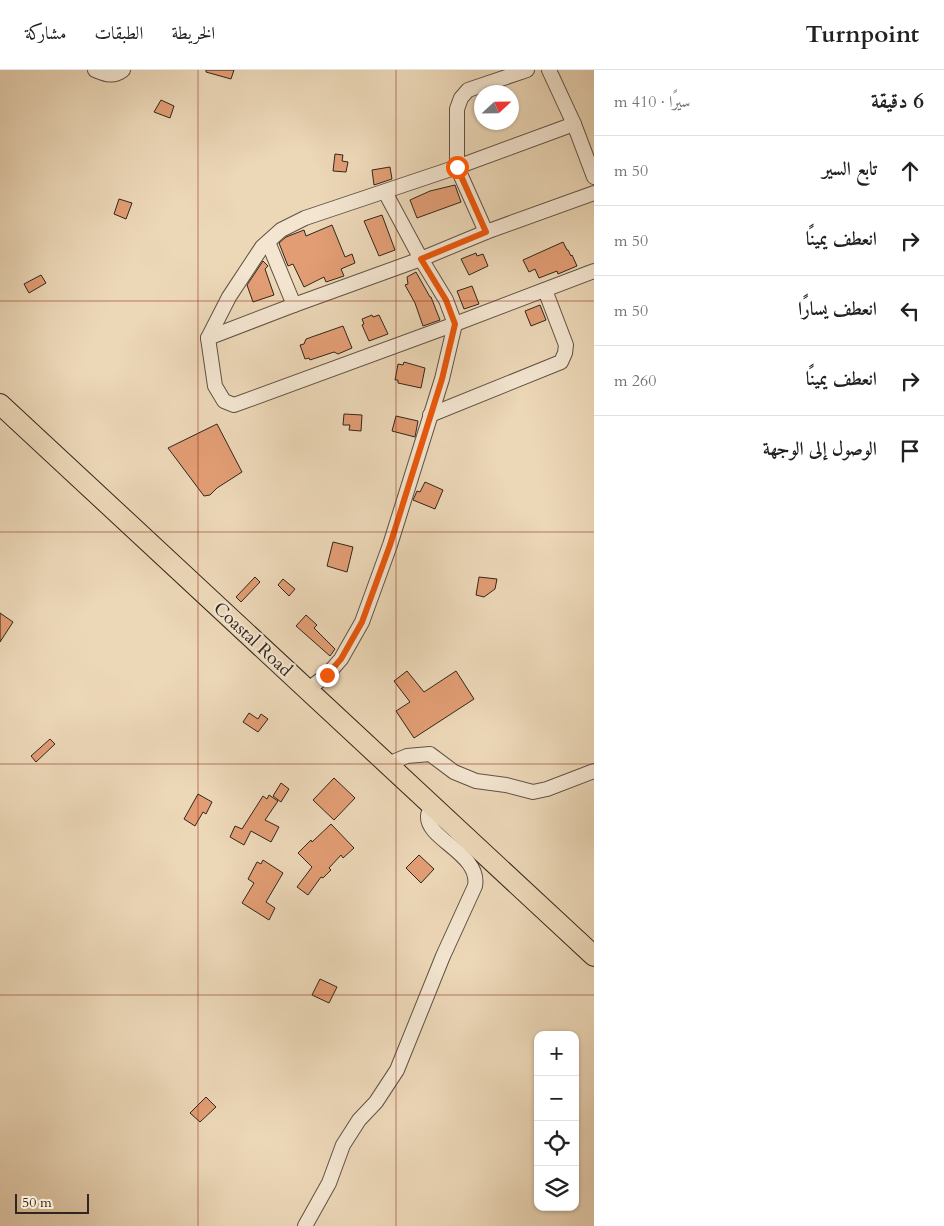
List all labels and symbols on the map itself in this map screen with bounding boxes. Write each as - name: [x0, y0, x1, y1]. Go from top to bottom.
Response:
- north arrow: [474, 85, 519, 130]
- route start: [446, 156, 469, 179]
- street label: Coastal Road: [208, 596, 298, 683]
- route end: [316, 664, 339, 687]
- scale bar: [15, 1191, 89, 1214]

